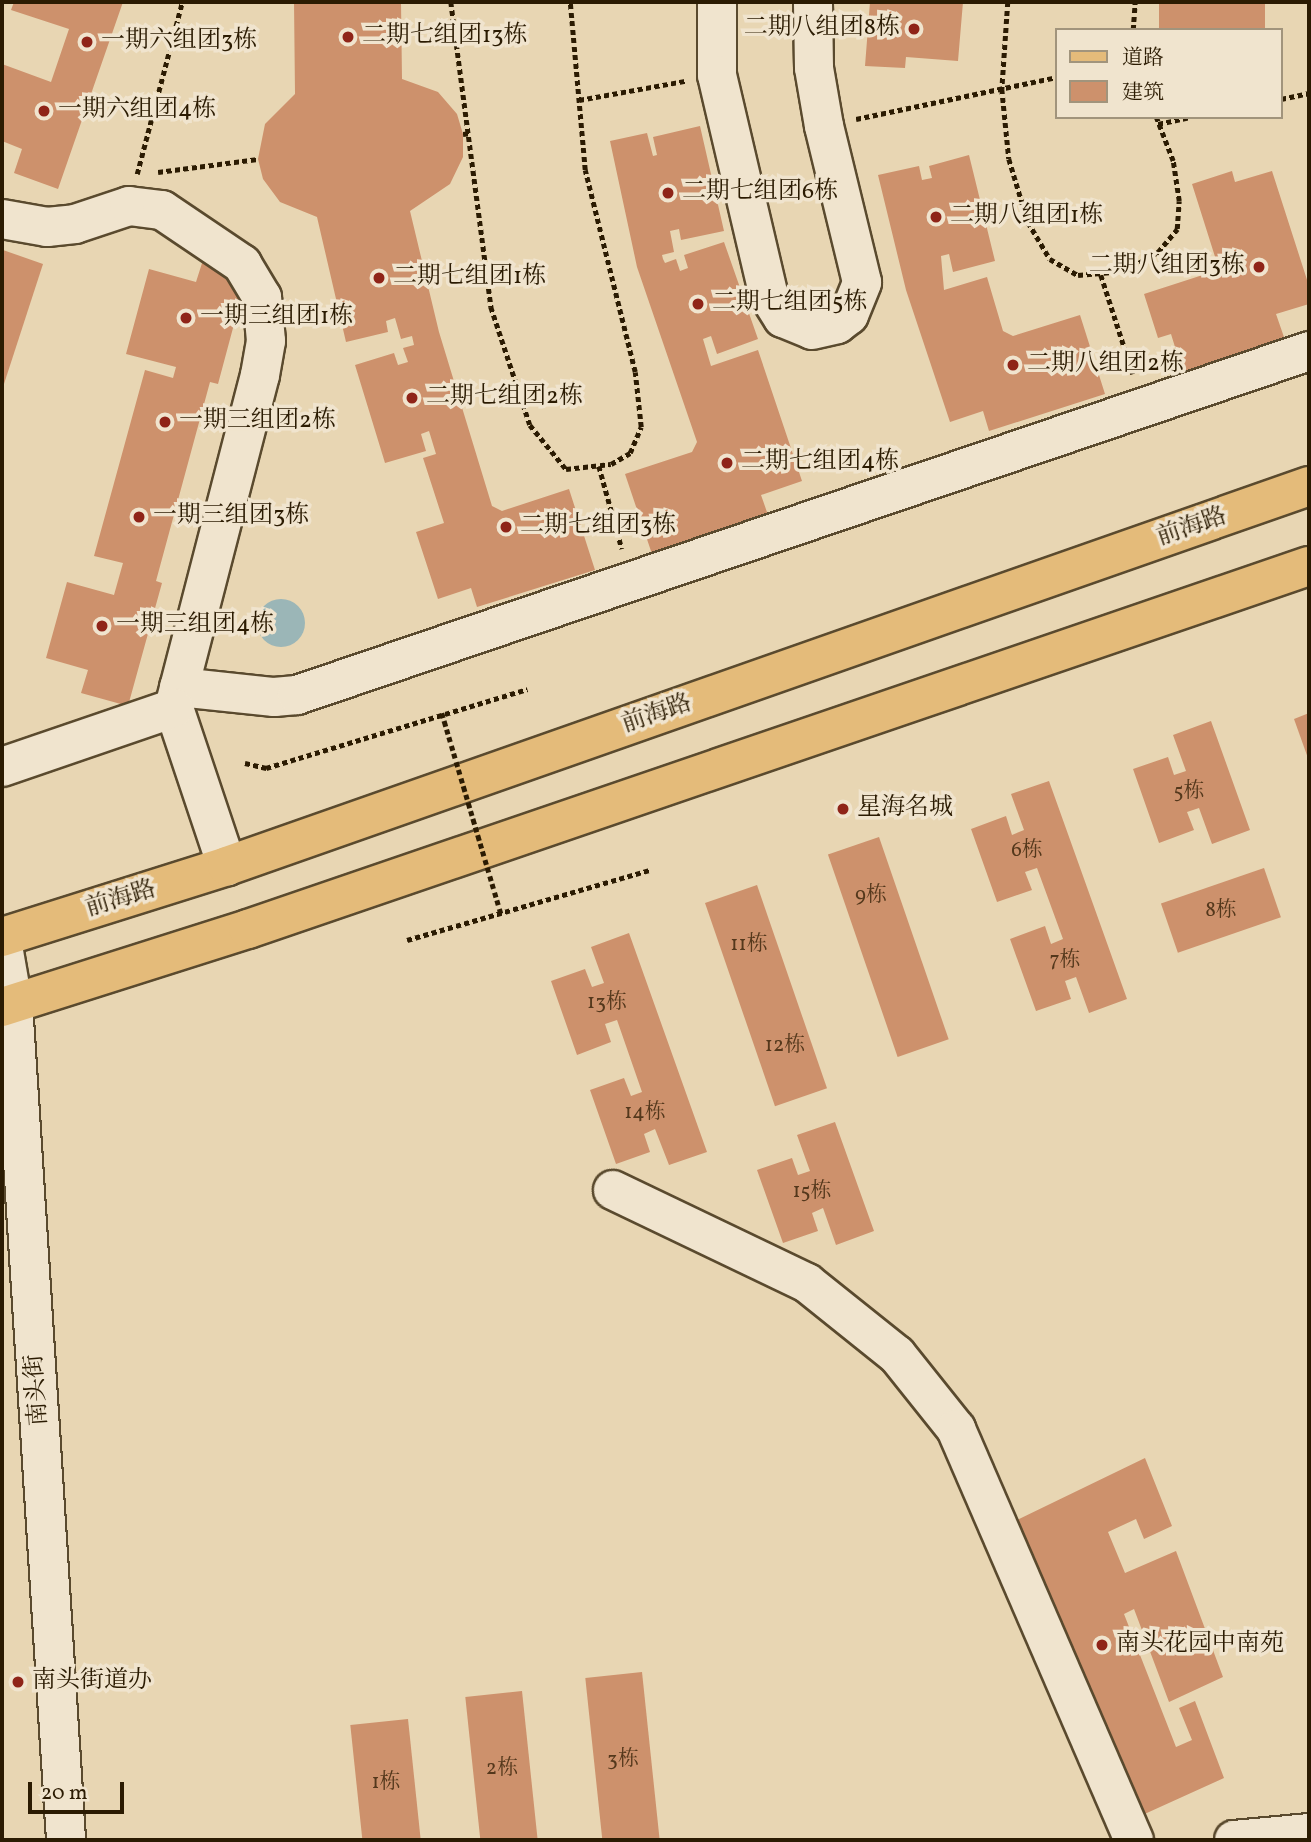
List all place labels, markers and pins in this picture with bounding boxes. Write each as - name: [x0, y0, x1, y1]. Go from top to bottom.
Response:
- place label: 二期八组团8栋: [744, 15, 900, 43]
- marker: 二期八组团8栋: [906, 21, 922, 37]
- place label: 二期七组团13栋: [362, 23, 528, 51]
- place label: 一期六组团3栋: [101, 28, 257, 56]
- marker: 二期七组团13栋: [340, 29, 356, 45]
- marker: 一期六组团3栋: [79, 34, 95, 50]
- place label: 一期六组团4栋: [58, 97, 216, 125]
- marker: 一期六组团4栋: [36, 103, 52, 119]
- place label: 二期七组团6栋: [682, 179, 838, 207]
- marker: 二期七组团6栋: [660, 185, 676, 201]
- place label: 二期八组团1栋: [950, 203, 1103, 231]
- marker: 二期八组团1栋: [928, 209, 944, 225]
- place label: 二期八组团3栋: [1089, 253, 1245, 281]
- marker: 二期八组团3栋: [1251, 259, 1267, 275]
- place label: 二期七组团1栋: [393, 264, 546, 292]
- marker: 二期七组团1栋: [371, 270, 387, 286]
- place label: 二期七组团5栋: [712, 290, 868, 318]
- marker: 二期七组团5栋: [690, 296, 706, 312]
- place label: 一期三组团1栋: [200, 304, 353, 332]
- marker: 一期三组团1栋: [178, 310, 194, 326]
- place label: 二期八组团2栋: [1027, 351, 1184, 379]
- marker: 二期八组团2栋: [1005, 357, 1021, 373]
- place label: 二期七组团2栋: [426, 384, 583, 412]
- marker: 二期七组团2栋: [404, 390, 420, 406]
- place label: 一期三组团2栋: [179, 408, 336, 436]
- marker: 一期三组团2栋: [157, 414, 173, 430]
- place label: 二期七组团4栋: [741, 449, 899, 477]
- marker: 二期七组团4栋: [719, 455, 735, 471]
- place label: 一期三组团3栋: [153, 503, 309, 531]
- marker: 一期三组团3栋: [131, 509, 147, 525]
- place label: 二期七组团3栋: [520, 513, 676, 541]
- marker: 二期七组团3栋: [498, 519, 514, 535]
- place label: 一期三组团4栋: [116, 612, 274, 640]
- marker: 一期三组团4栋: [94, 618, 110, 634]
- place label: 星海名城: [857, 795, 953, 823]
- marker: 星海名城: [835, 801, 851, 817]
- place label: 南头花园中南苑: [1116, 1631, 1284, 1659]
- marker: 南头花园中南苑: [1094, 1637, 1110, 1653]
- place label: 南头街道办: [32, 1668, 152, 1696]
- marker: 南头街道办: [10, 1674, 26, 1690]

